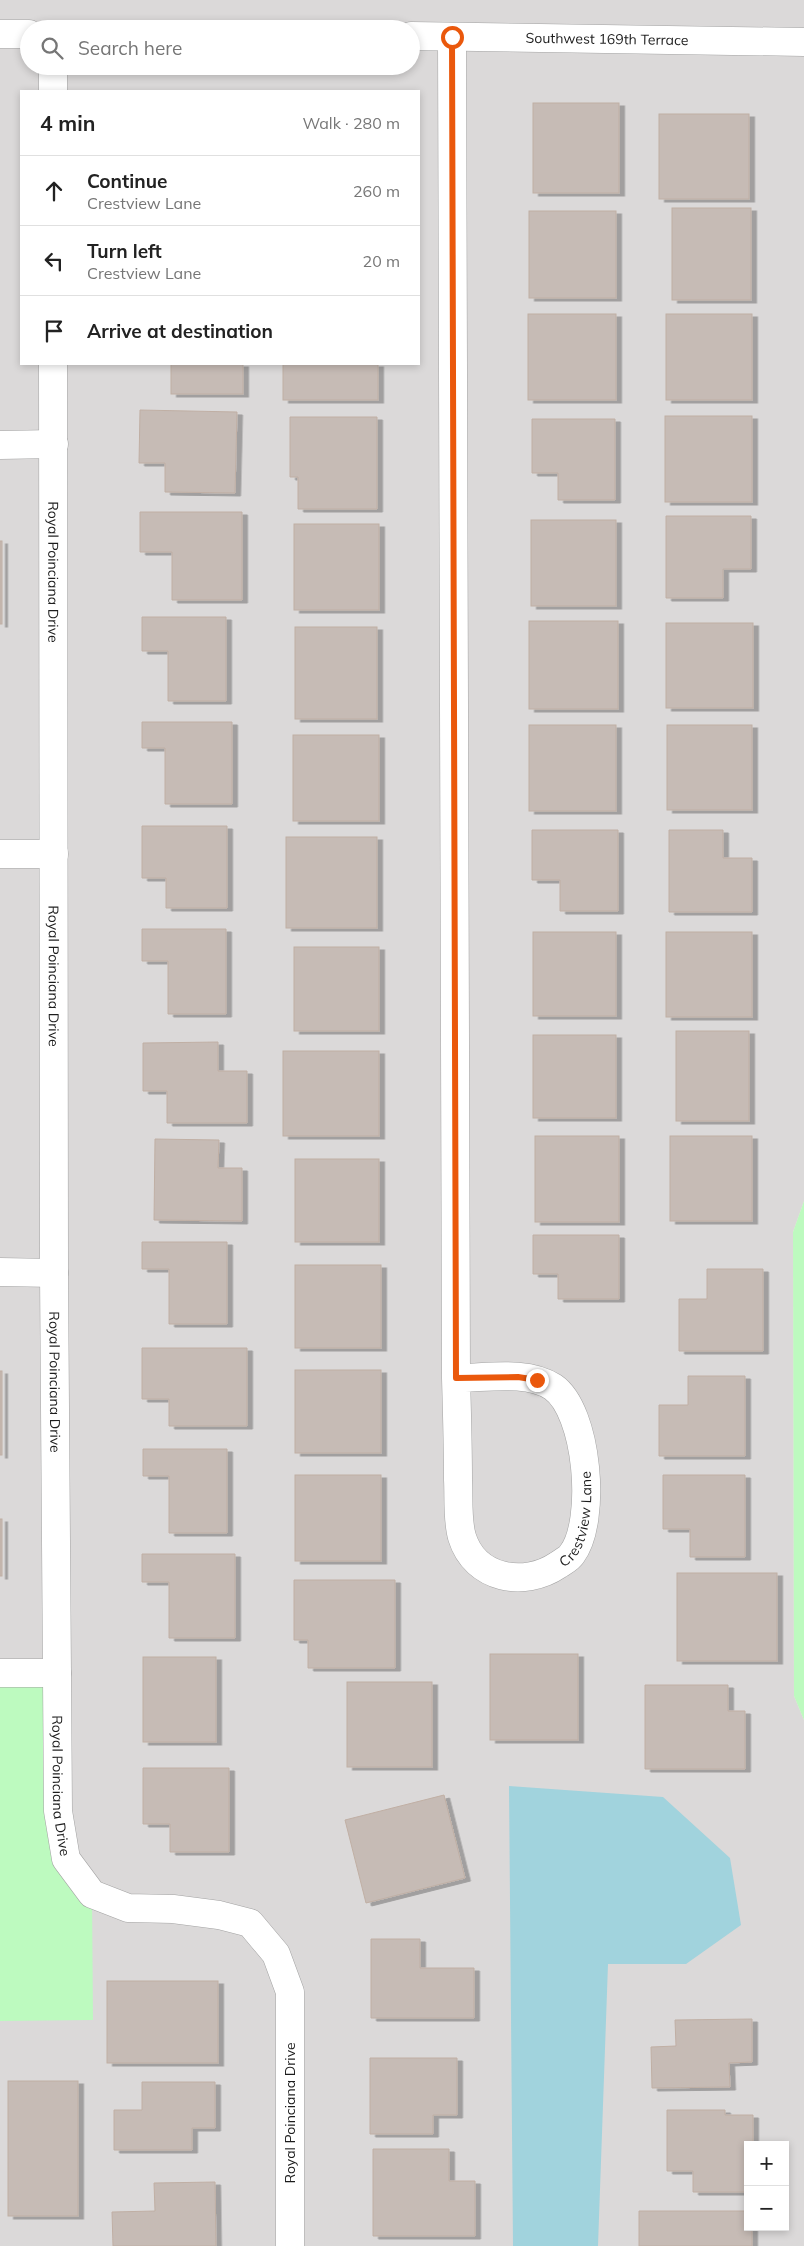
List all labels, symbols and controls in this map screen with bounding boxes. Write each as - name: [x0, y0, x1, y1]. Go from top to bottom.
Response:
- search box: [20, 20, 420, 75]
- route start: [441, 26, 464, 49]
- street label: Southwest 169th Terrace: [525, 29, 689, 49]
- icon: search: [38, 34, 66, 62]
- text: Search here: [78, 36, 182, 60]
- text: 4 min: [40, 110, 95, 136]
- text: Walk · 280 m: [302, 113, 400, 133]
- text: Continue: [87, 169, 167, 193]
- icon: ahead: [40, 177, 68, 205]
- text: 260 m: [353, 181, 400, 201]
- text: Crestview Lane: [87, 193, 201, 213]
- text: Turn left: [87, 239, 162, 263]
- icon: left: [40, 247, 68, 275]
- text: 20 m: [363, 251, 400, 271]
- text: Crestview Lane: [87, 263, 201, 283]
- icon: arrive: [40, 317, 68, 345]
- text: Arrive at destination: [87, 319, 273, 343]
- street label: Royal Poinciana Drive: [44, 501, 62, 643]
- street label: Royal Poinciana Drive: [45, 905, 63, 1047]
- street label: Royal Poinciana Drive: [45, 1311, 64, 1453]
- route end: [526, 1369, 549, 1392]
- street label: Crestview Lane: [556, 1471, 595, 1571]
- street label: Royal Poinciana Drive: [48, 1715, 74, 1858]
- street label: Royal Poinciana Drive: [281, 2042, 299, 2184]
- map controls: [744, 2141, 789, 2231]
- button: +: [744, 2141, 789, 2186]
- button: −: [744, 2186, 789, 2231]

